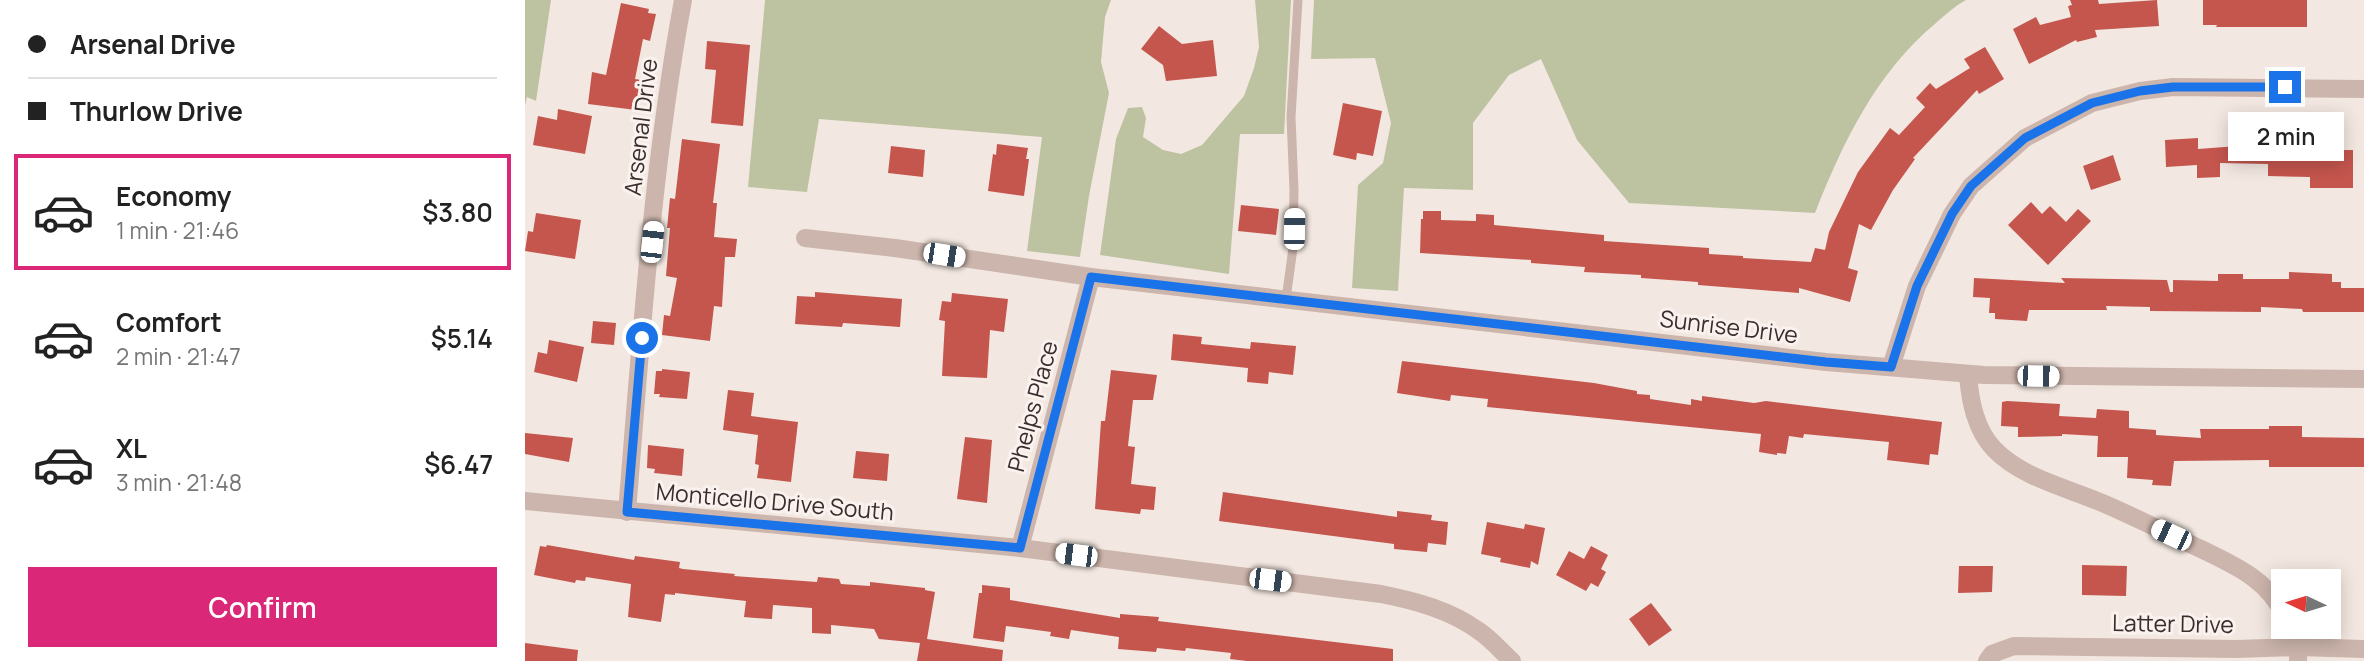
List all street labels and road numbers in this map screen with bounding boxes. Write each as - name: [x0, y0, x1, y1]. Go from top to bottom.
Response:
- street label: Arsenal Drive: [616, 57, 664, 197]
- street label: Sunrise Drive: [1658, 302, 1800, 350]
- street label: Phelps Place: [999, 337, 1065, 475]
- street label: Monticello Drive South: [655, 475, 895, 527]
- street label: Latter Drive: [2112, 606, 2234, 640]

